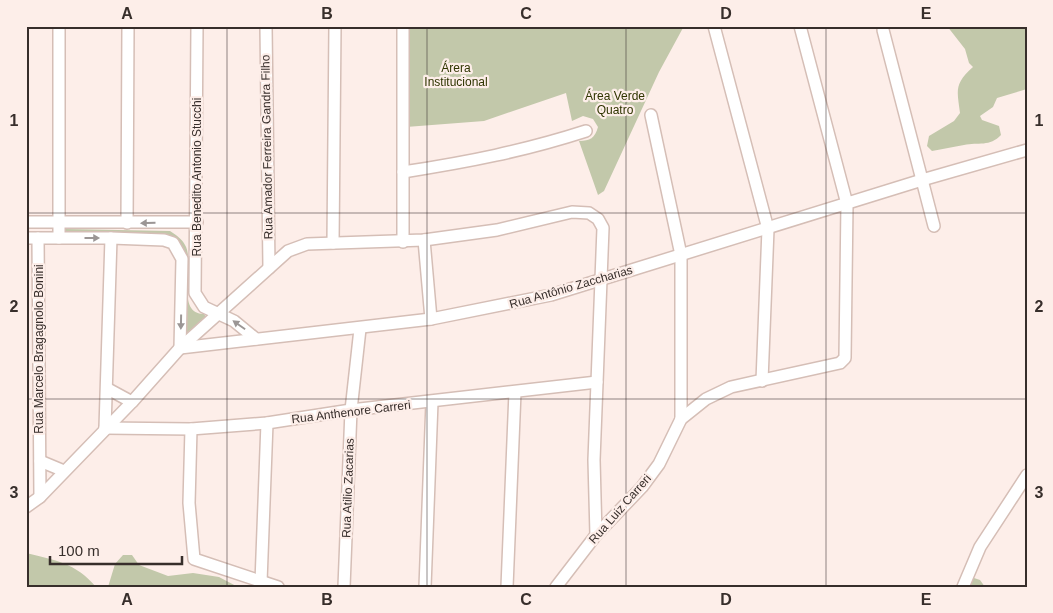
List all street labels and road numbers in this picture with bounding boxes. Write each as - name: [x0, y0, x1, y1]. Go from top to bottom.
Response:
- street label: Rua Amador Ferreira Gandra Filho: [258, 54, 276, 239]
- street label: Rua Benedito Antonio Stucchi: [190, 98, 204, 256]
- street label: Rua Antônio Zaccharias: [508, 263, 634, 311]
- street label: Rua Marcelo Bragagnolo Bonini: [32, 264, 46, 434]
- street label: Rua Anthenore Carreri: [291, 398, 411, 426]
- street label: Rua Atilio Zacarias: [339, 438, 357, 538]
- street label: Rua Luiz Carreri: [586, 471, 654, 547]

